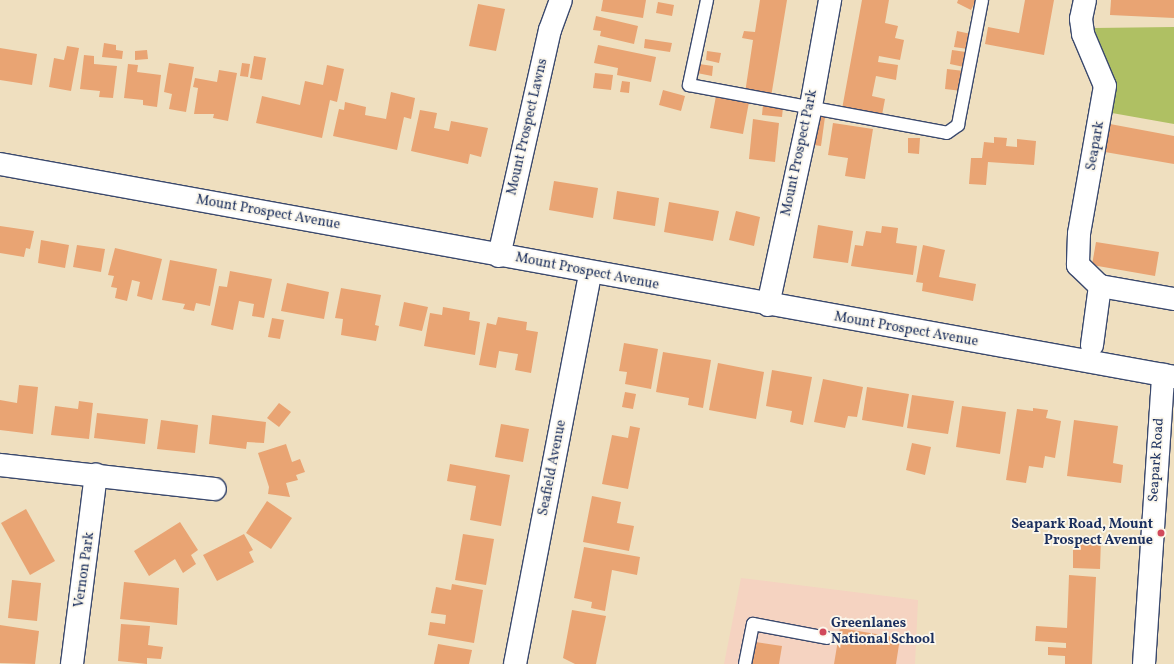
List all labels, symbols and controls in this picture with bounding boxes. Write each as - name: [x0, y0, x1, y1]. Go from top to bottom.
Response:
- street label: Mount Prospect Lawns: [504, 57, 552, 197]
- street label: Mount Prospect Park: [778, 88, 822, 218]
- street label: Seapark: [1083, 120, 1109, 172]
- street label: Mount Prospect Avenue: [195, 192, 341, 234]
- street label: Mount Prospect Avenue: [514, 250, 660, 294]
- street label: Mount Prospect Avenue: [833, 309, 979, 351]
- street label: Seapark Road: [1146, 417, 1168, 503]
- street label: Seafield Avenue: [535, 419, 571, 517]
- place label: Seapark Road, Mount Prospect Avenue: [1011, 517, 1153, 550]
- marker: Seapark Road, Mount Prospect Avenue: [1156, 528, 1166, 538]
- street label: Vernon Park: [71, 531, 99, 609]
- place label: Greenlanes National School: [831, 616, 935, 648]
- marker: Greenlanes National School: [818, 627, 828, 637]

